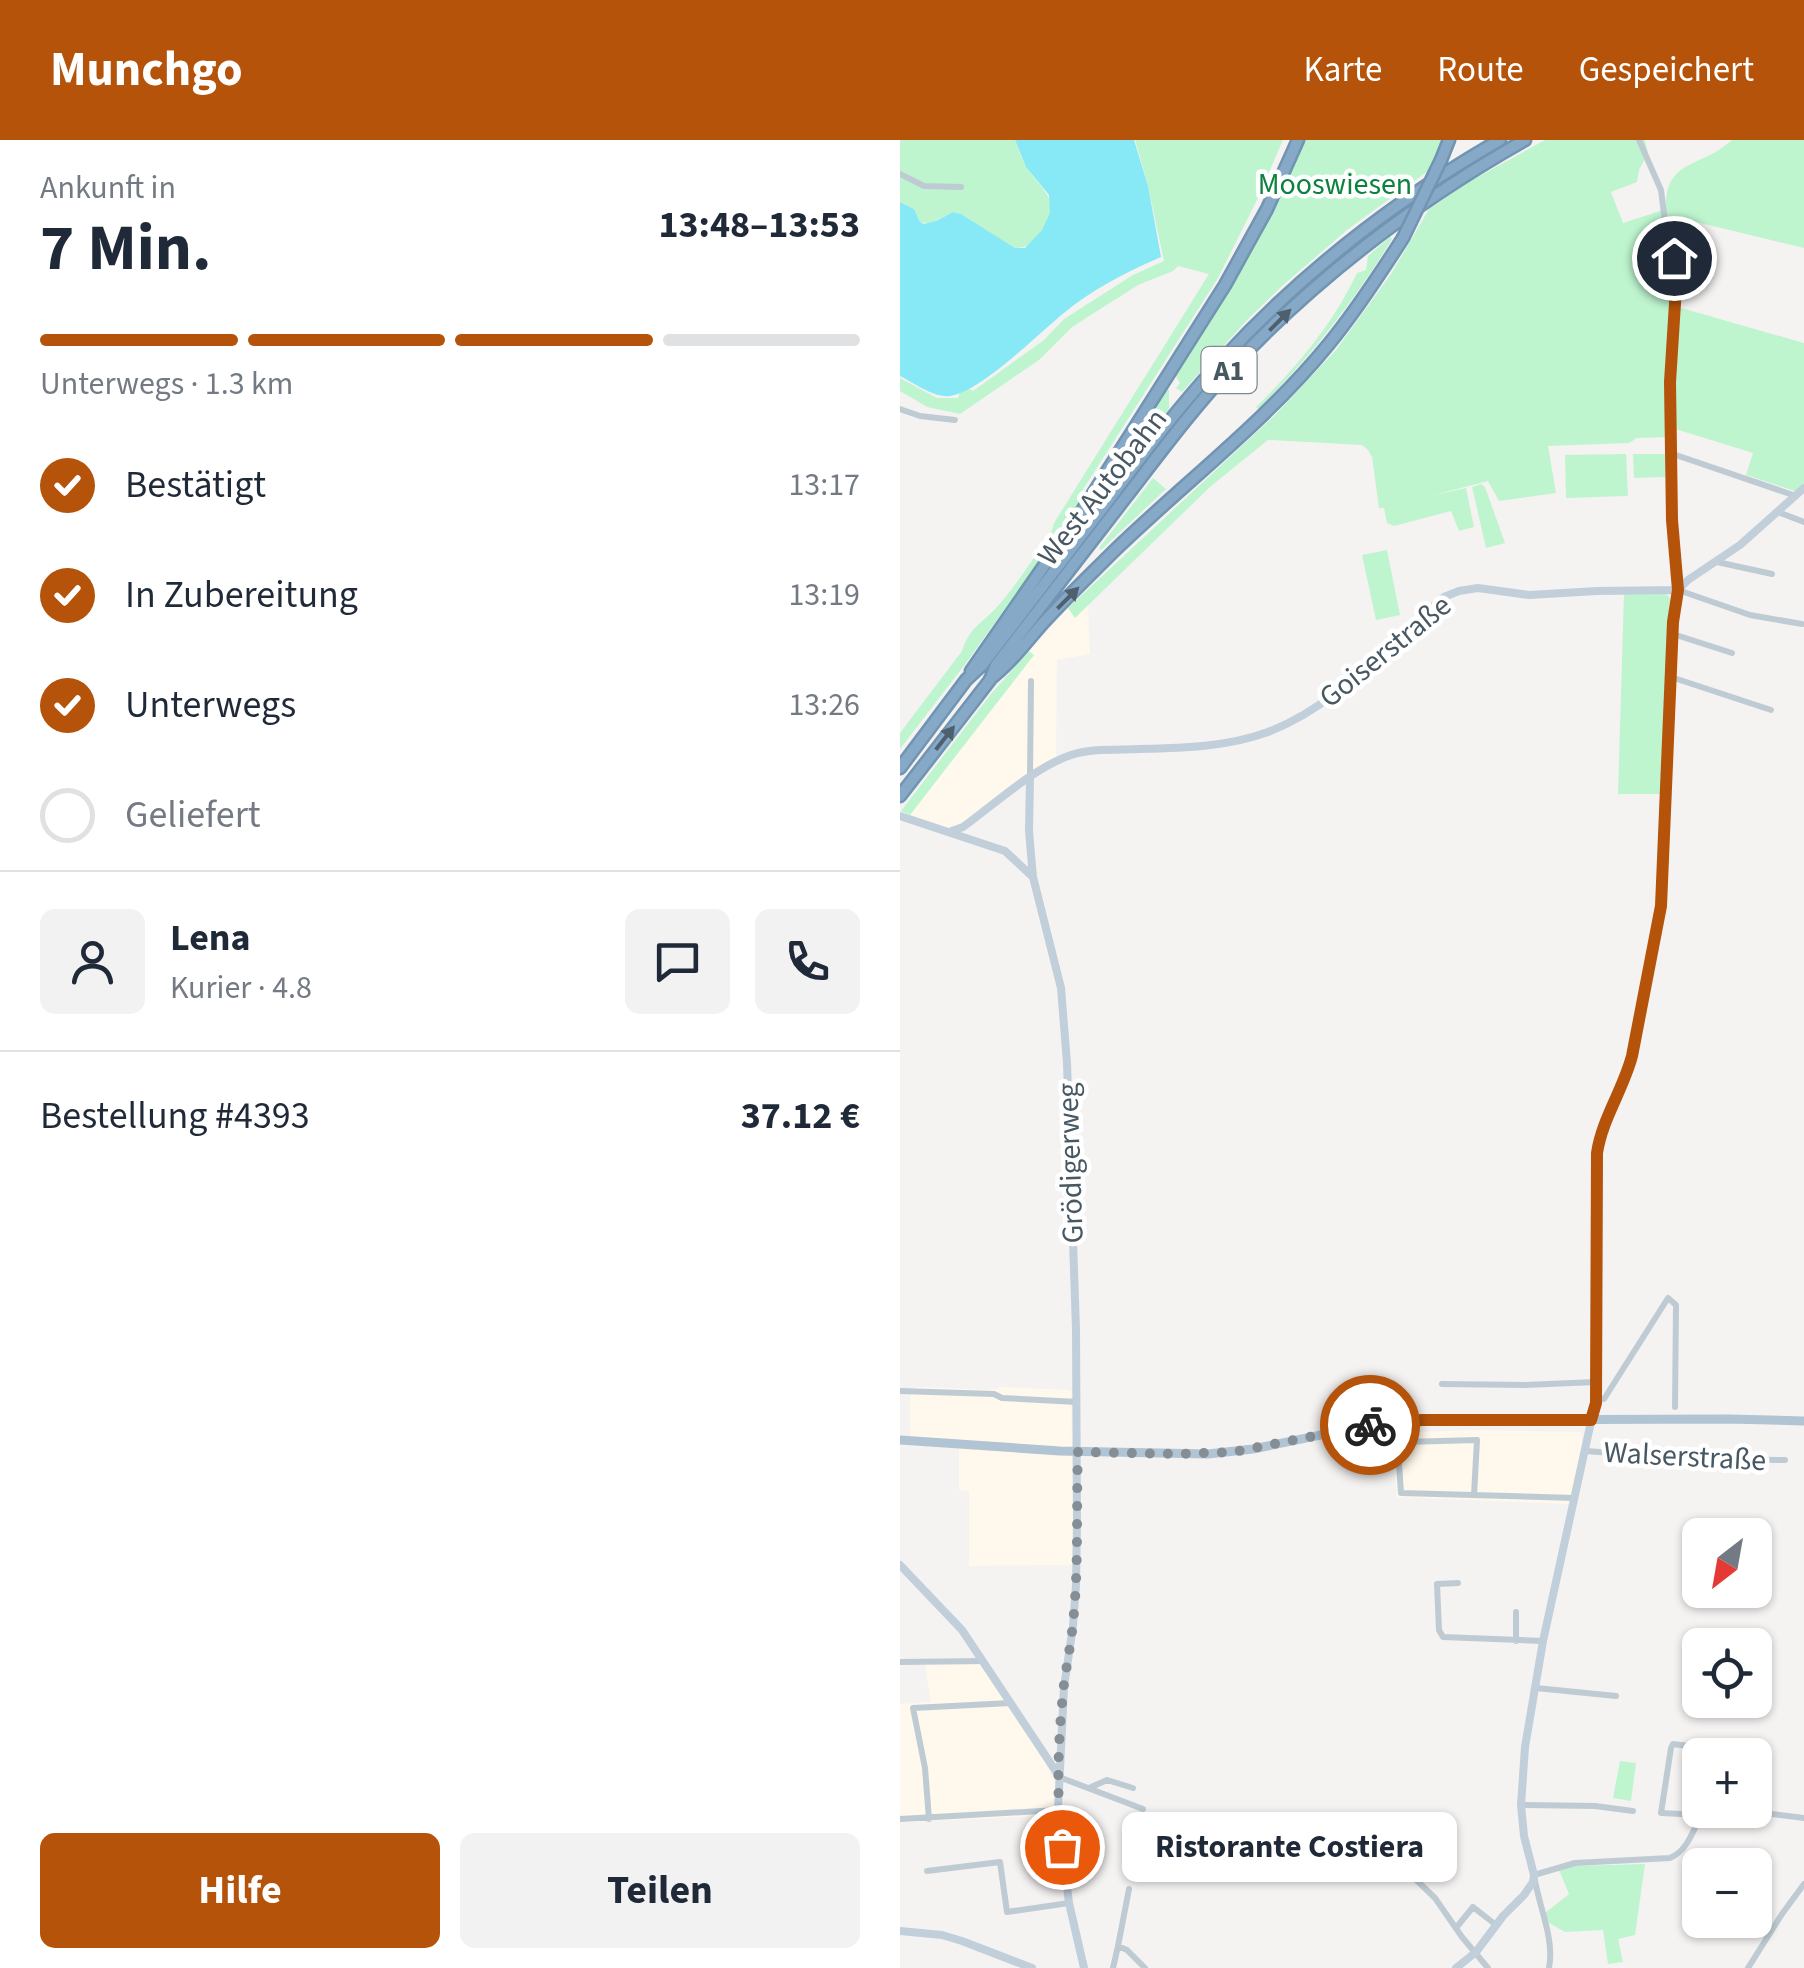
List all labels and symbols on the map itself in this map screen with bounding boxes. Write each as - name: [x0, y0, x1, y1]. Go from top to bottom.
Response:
- park label: Mooswiesen: [1258, 163, 1412, 206]
- pin: [1632, 216, 1717, 301]
- one-way arrow: [1267, 309, 1291, 333]
- road number: A1: [1202, 347, 1256, 393]
- street label: West Autobahn: [1027, 400, 1178, 575]
- street label: Goiserstraße: [1310, 585, 1461, 718]
- one-way arrow: [1055, 586, 1079, 610]
- one-way arrow: [934, 725, 955, 751]
- street label: Grödigerweg: [1046, 1082, 1095, 1244]
- courier: [1320, 1375, 1420, 1475]
- street label: Walserstraße: [1603, 1431, 1767, 1482]
- north arrow: [1682, 1518, 1772, 1608]
- pin: [1020, 1805, 1105, 1890]
- callout: Ristorante Costiera: [1122, 1812, 1457, 1882]

